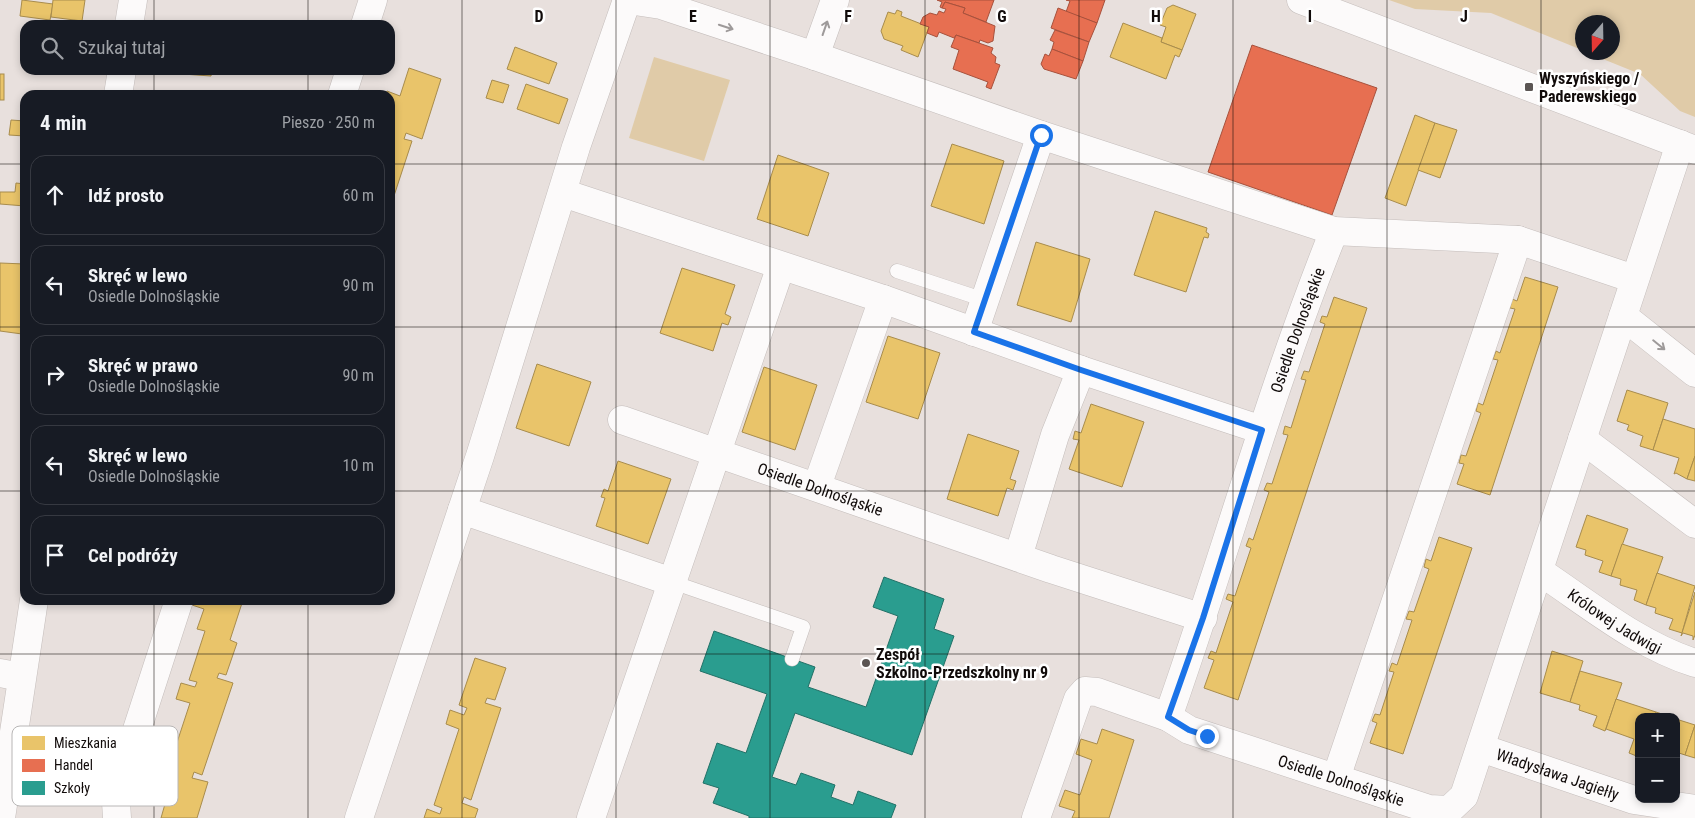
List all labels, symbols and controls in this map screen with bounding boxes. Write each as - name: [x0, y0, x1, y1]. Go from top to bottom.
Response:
- text: D: [534, 7, 544, 26]
- text: E: [689, 7, 697, 26]
- text: F: [844, 7, 852, 26]
- text: G: [997, 7, 1007, 26]
- text: H: [1151, 7, 1161, 26]
- text: I: [1308, 7, 1312, 26]
- text: J: [1460, 7, 1468, 26]
- north arrow: [1575, 15, 1620, 60]
- search box: [20, 20, 395, 75]
- one-way arrow: [821, 21, 830, 36]
- one-way arrow: [717, 22, 733, 32]
- icon: search: [38, 34, 66, 62]
- text: Szukaj tutaj: [78, 36, 165, 59]
- place label: Wyszyńskiego / Paderewskiego: [1539, 69, 1640, 106]
- marker: Wyszyńskiego / Paderewskiego: [1523, 81, 1535, 93]
- text: 4 min: [40, 111, 87, 135]
- text: Pieszo · 250 m: [282, 113, 375, 132]
- route start: [1030, 124, 1053, 147]
- icon: ahead: [41, 181, 69, 209]
- text: Idź prosto: [88, 184, 164, 207]
- text: 60 m: [342, 186, 374, 205]
- text: Skręć w lewo: [88, 264, 187, 287]
- street label: Osiedle Dolnośląskie: [1267, 265, 1329, 395]
- icon: left: [41, 271, 69, 299]
- text: 90 m: [342, 276, 374, 295]
- text: Osiedle Dolnośląskie: [88, 287, 220, 306]
- one-way arrow: [1652, 339, 1665, 350]
- text: Skręć w prawo: [88, 354, 198, 377]
- icon: right: [41, 361, 69, 389]
- text: 90 m: [342, 366, 374, 385]
- text: Osiedle Dolnośląskie: [88, 377, 220, 396]
- text: Skręć w lewo: [88, 444, 187, 467]
- icon: left: [41, 451, 69, 479]
- text: 10 m: [342, 456, 374, 475]
- street label: Osiedle Dolnośląskie: [755, 459, 886, 520]
- text: Osiedle Dolnośląskie: [88, 467, 220, 486]
- icon: arrive: [41, 541, 69, 569]
- text: Cel podróży: [88, 544, 178, 567]
- street label: Królowej Jadwigi: [1564, 585, 1665, 658]
- place label: Zespół Szkolno-Przedszkolny nr 9: [876, 645, 1048, 682]
- marker: Zespół Szkolno-Przedszkolny nr 9: [860, 657, 872, 669]
- map controls: [1635, 713, 1680, 803]
- button: +: [1635, 713, 1680, 758]
- route end: [1196, 725, 1219, 748]
- legend: [12, 726, 178, 806]
- text: Mieszkania: [54, 735, 117, 751]
- street label: Władysława Jagiełły: [1494, 745, 1622, 804]
- street label: Osiedle Dolnośląskie: [1275, 751, 1407, 810]
- text: Handel: [54, 757, 93, 773]
- button: −: [1635, 758, 1680, 803]
- text: Szkoły: [54, 780, 90, 796]

